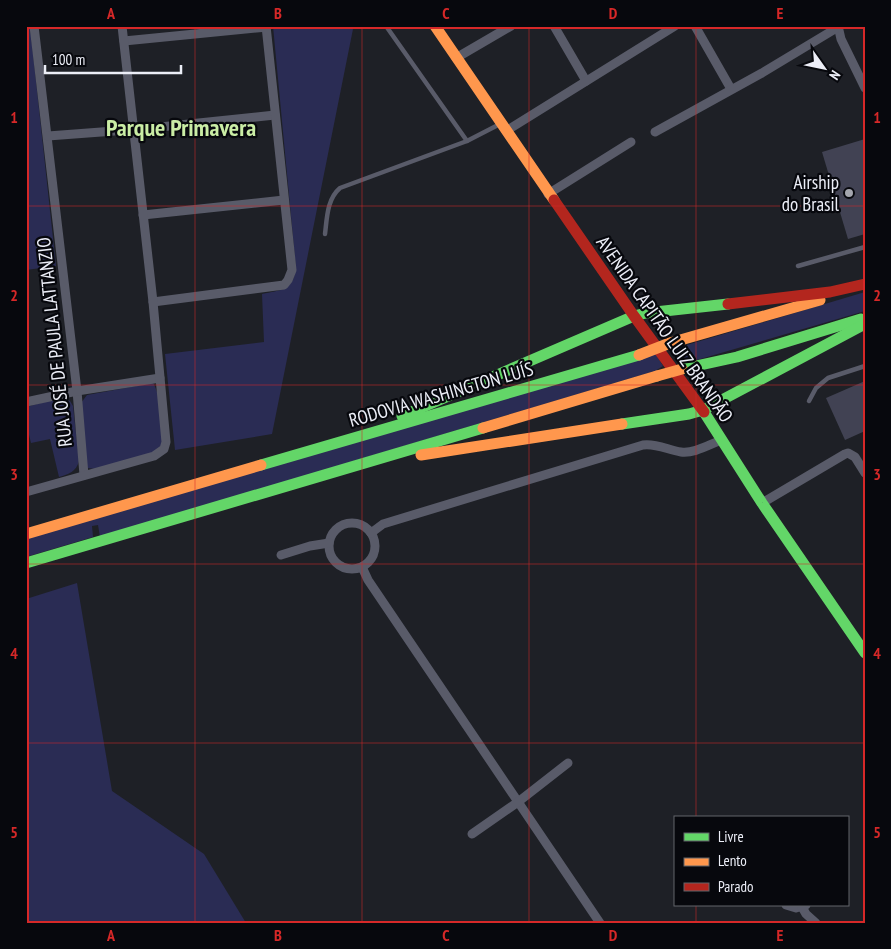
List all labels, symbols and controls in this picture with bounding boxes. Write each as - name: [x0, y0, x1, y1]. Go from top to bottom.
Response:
- text: A: [106, 3, 116, 23]
- text: B: [274, 3, 282, 23]
- text: C: [442, 3, 450, 23]
- text: D: [609, 3, 618, 23]
- text: E: [777, 3, 784, 23]
- scale bar: [45, 42, 181, 74]
- north arrow: [798, 42, 848, 92]
- text: 100 m: [52, 50, 85, 69]
- text: N: [825, 67, 845, 83]
- text: 1: [10, 107, 18, 127]
- text: 1: [873, 107, 881, 127]
- district label: Parque Primavera: [106, 112, 256, 143]
- place label: Airship do Brasil: [782, 170, 840, 216]
- marker: Airship do Brasil: [843, 187, 855, 199]
- street label: AVENIDA CAPITÃO LUIZ BRANDÃO: [592, 231, 738, 427]
- street label: RUA JOSÉ DE PAULA LATTANZIO: [31, 236, 77, 448]
- text: 2: [10, 285, 18, 305]
- text: 2: [873, 285, 881, 305]
- street label: RODOVIA WASHINGTON LUÍS: [346, 356, 536, 432]
- text: 3: [10, 464, 18, 484]
- text: 3: [873, 464, 881, 484]
- text: 4: [10, 643, 18, 663]
- text: 4: [873, 643, 881, 663]
- legend: [674, 816, 848, 906]
- text: 5: [10, 822, 18, 842]
- text: 5: [873, 822, 881, 842]
- text: Livre: [718, 827, 744, 846]
- text: Lento: [718, 851, 747, 870]
- text: Parado: [718, 877, 753, 896]
- text: A: [106, 925, 116, 945]
- text: B: [274, 925, 282, 945]
- text: C: [442, 925, 450, 945]
- text: D: [609, 925, 618, 945]
- text: E: [777, 925, 784, 945]

